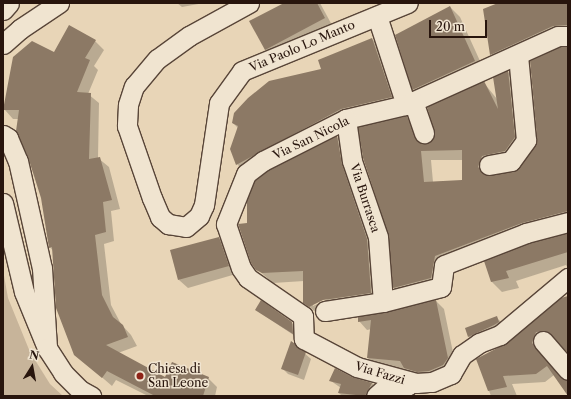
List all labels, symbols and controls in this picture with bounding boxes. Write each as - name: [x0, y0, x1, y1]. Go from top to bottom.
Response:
- scale bar: [431, 12, 489, 38]
- street label: Via Paolo Lo Manto: [247, 17, 357, 75]
- text: 20 m: [436, 19, 465, 34]
- street label: Via San Nicola: [271, 113, 351, 163]
- street label: Via Burrasca: [347, 162, 383, 234]
- north arrow: [12, 347, 52, 387]
- text: N: [28, 347, 40, 363]
- street label: Via Fazzi: [353, 359, 407, 387]
- place label: Chiesa di San Leone: [148, 362, 208, 390]
- marker: Chiesa di San Leone: [135, 371, 145, 381]

